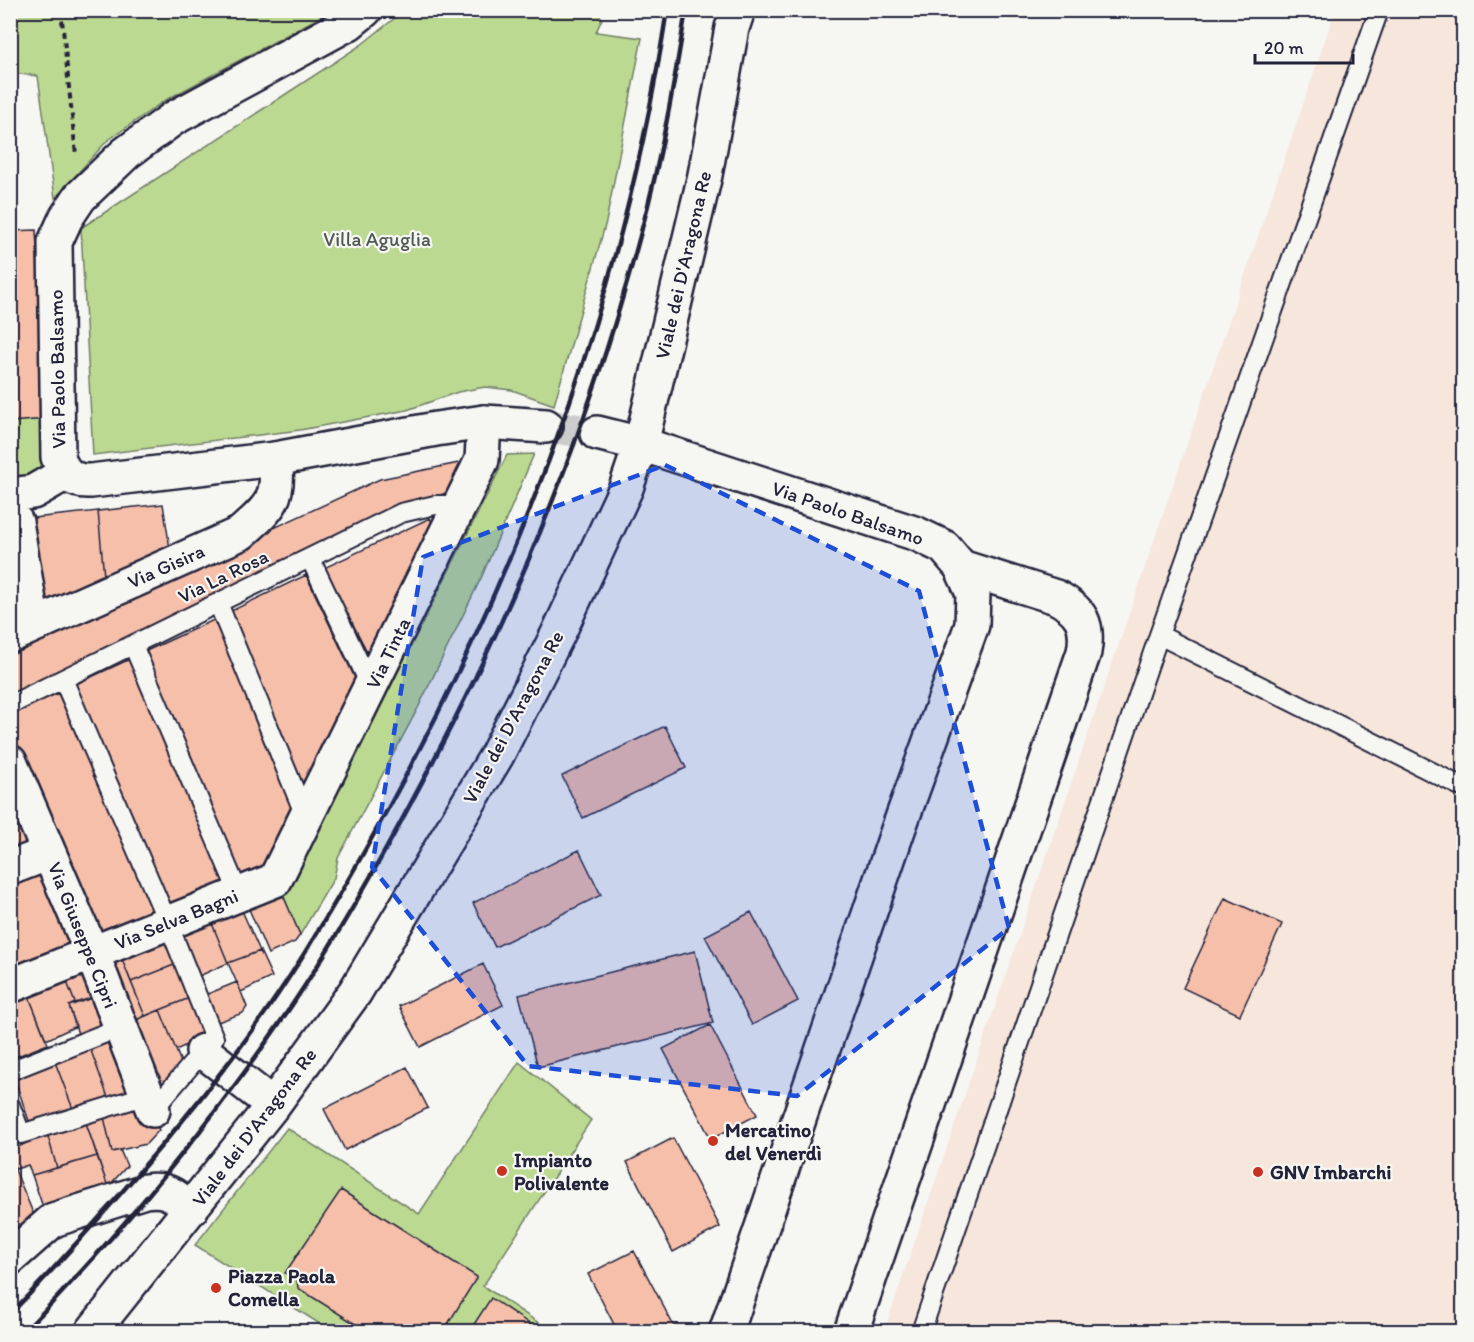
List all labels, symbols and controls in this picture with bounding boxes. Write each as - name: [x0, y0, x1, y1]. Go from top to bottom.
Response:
- scale bar: [1255, 27, 1352, 65]
- text: 20 m: [1264, 37, 1304, 59]
- street label: Viale dei D'Aragona Re: [650, 169, 716, 361]
- park label: Villa Aguglia: [323, 227, 431, 251]
- street label: Via Paolo Balsamo: [44, 289, 70, 449]
- street label: Via Paolo Balsamo: [769, 476, 927, 550]
- street label: Via Gisira: [124, 538, 208, 594]
- street label: Via La Rosa: [174, 544, 272, 608]
- street label: Via Tinta: [360, 613, 416, 693]
- street label: Viale dei D'Aragona Re: [457, 626, 569, 808]
- street label: Via Giuseppe Cipri: [43, 858, 123, 1012]
- street label: Via Selva Bagni: [111, 883, 241, 955]
- street label: Viale dei D'Aragona Re: [187, 1043, 321, 1211]
- place label: Mercatino del Venerdì: [725, 1118, 822, 1165]
- marker: Mercatino del Venerdì: [706, 1134, 720, 1148]
- place label: Impianto Polivalente: [514, 1148, 609, 1195]
- place label: GNV Imbarchi: [1270, 1160, 1391, 1184]
- marker: Impianto Polivalente: [495, 1164, 509, 1178]
- marker: GNV Imbarchi: [1251, 1165, 1265, 1179]
- place label: Piazza Paola Comella: [228, 1264, 336, 1311]
- marker: Piazza Paola Comella: [209, 1281, 223, 1295]

